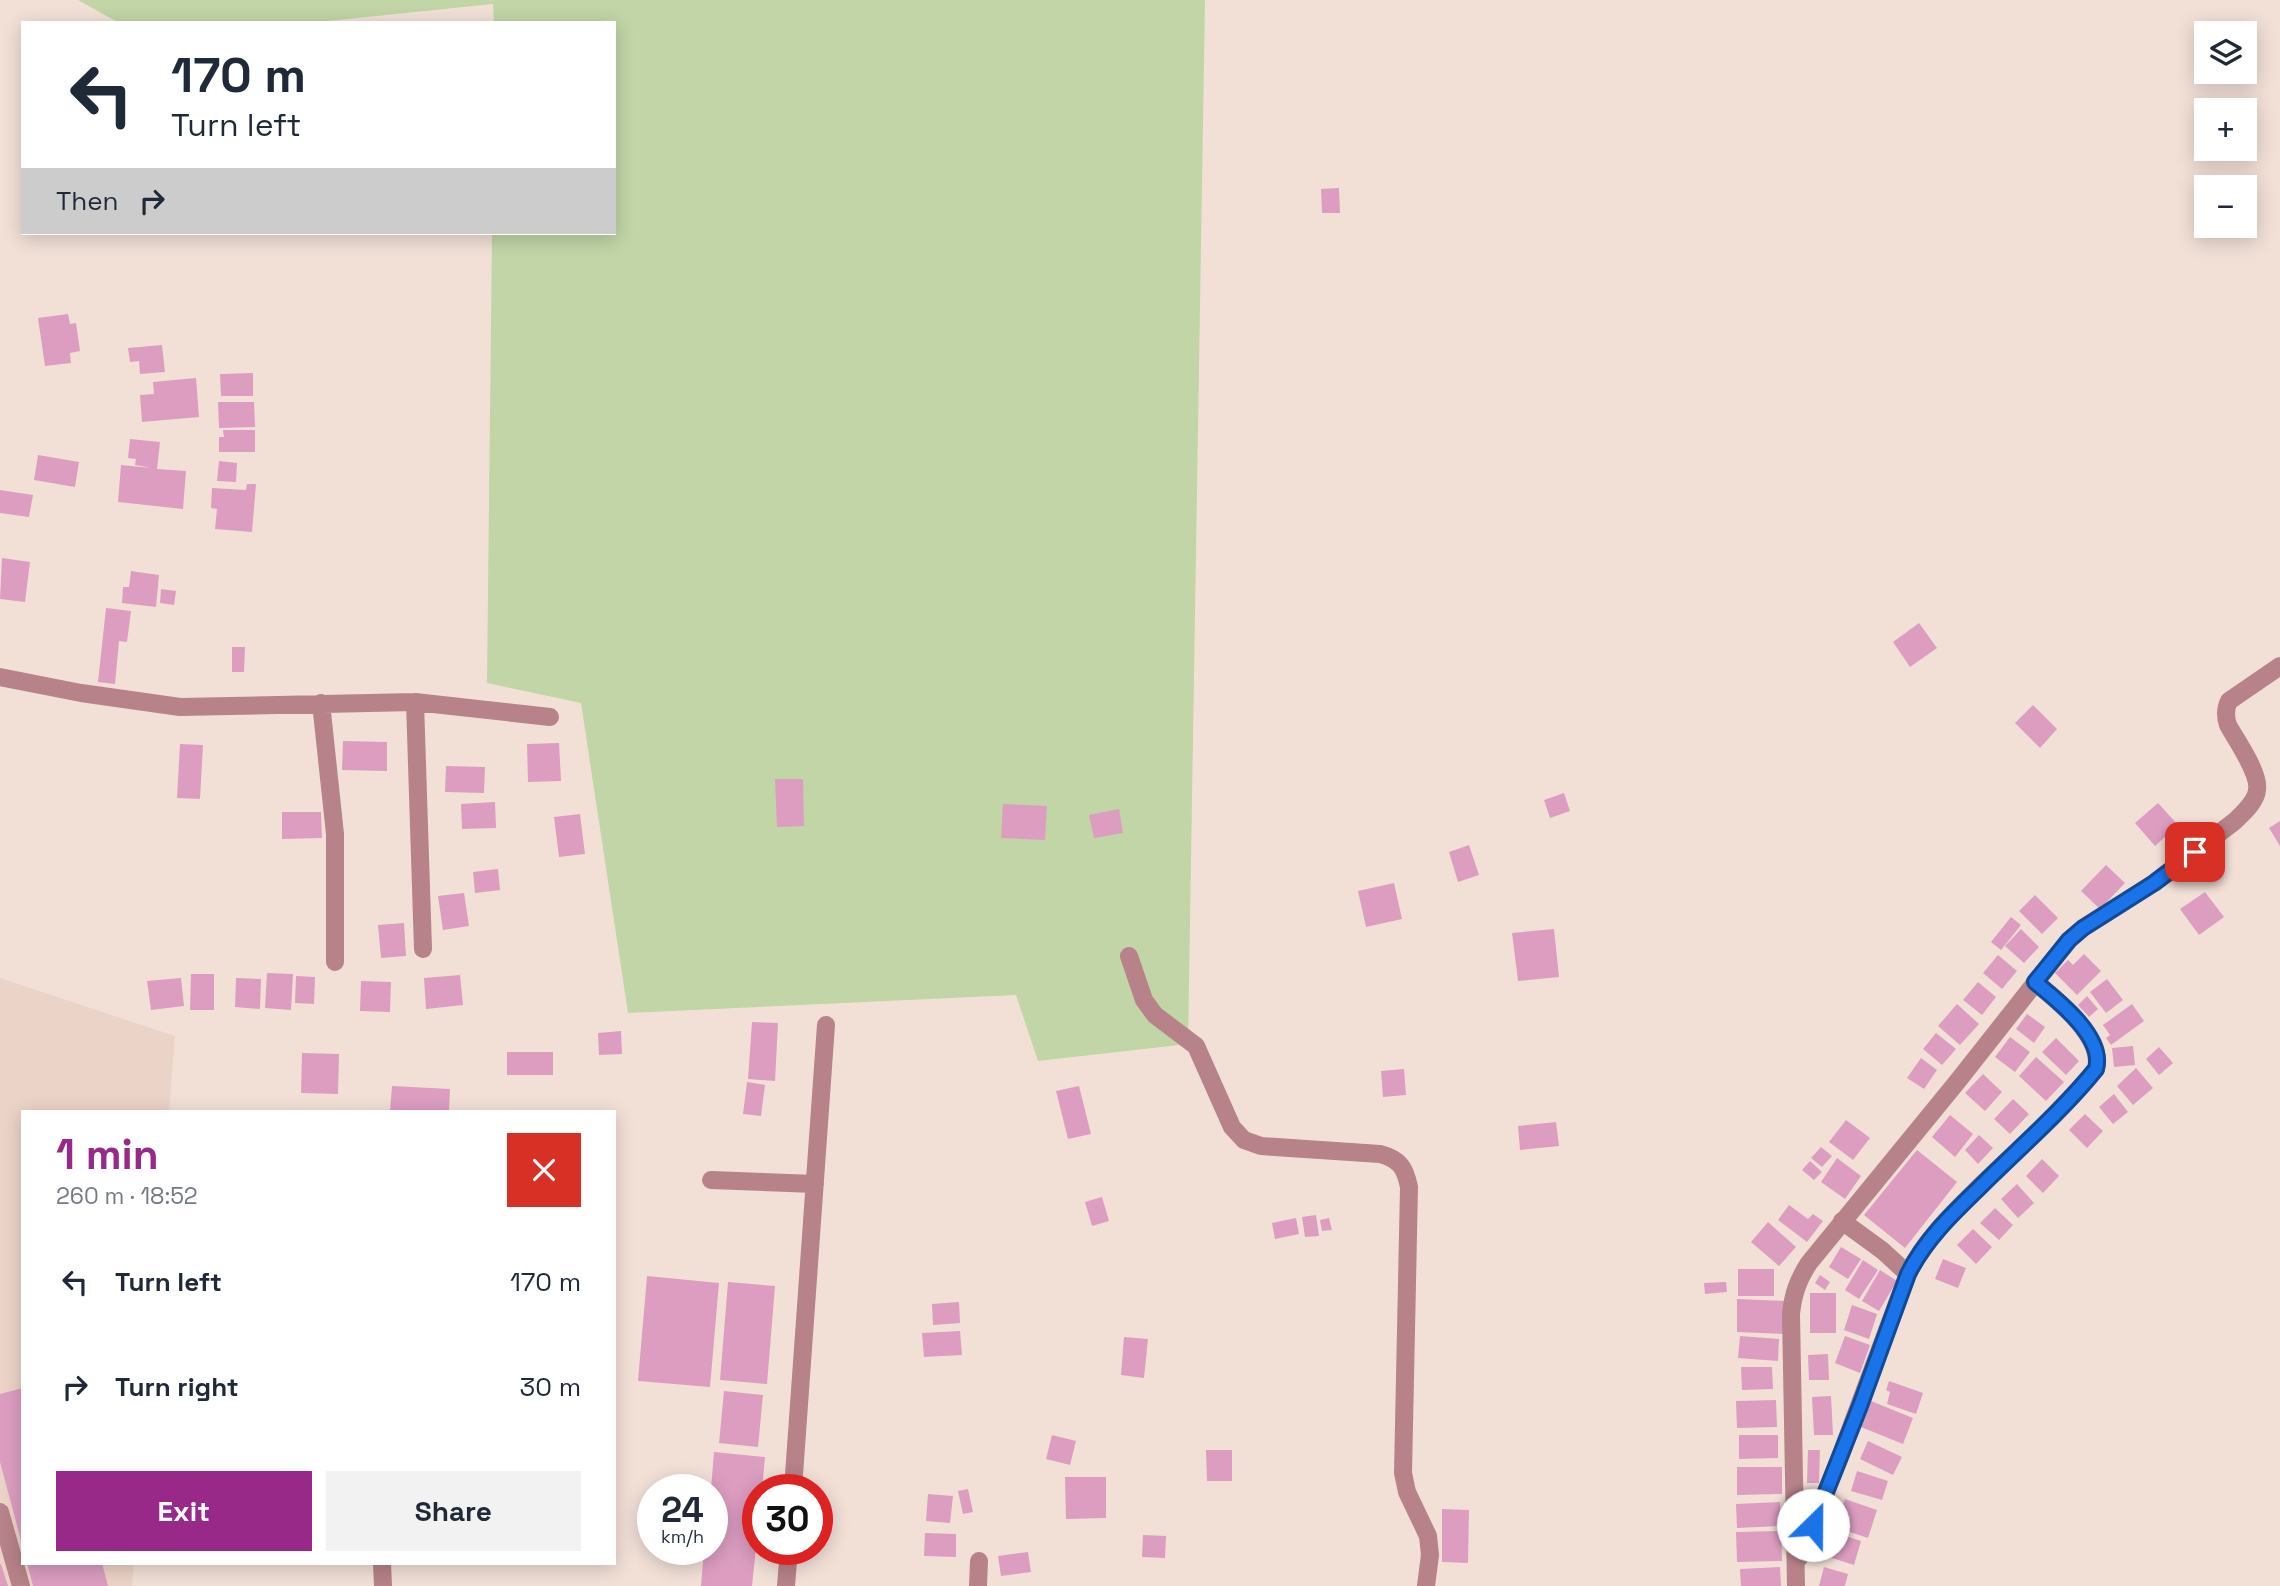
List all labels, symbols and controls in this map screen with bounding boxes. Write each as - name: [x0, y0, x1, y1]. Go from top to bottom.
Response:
- map controls: [2194, 21, 2257, 238]
- button: layers: [2194, 21, 2257, 84]
- text: 170 m: [171, 44, 306, 106]
- icon: left: [56, 49, 147, 140]
- button: +: [2194, 98, 2257, 161]
- text: Turn left: [171, 105, 301, 145]
- button: −: [2194, 175, 2257, 238]
- icon: right: [133, 182, 171, 220]
- text: Then: [56, 184, 119, 218]
- pin: [2165, 822, 2225, 882]
- icon: arrive: [2176, 833, 2214, 871]
- text: 1 min: [56, 1128, 159, 1181]
- button: close: [507, 1133, 581, 1207]
- text: 260 m · 18:52: [56, 1181, 198, 1211]
- icon: left: [56, 1263, 94, 1301]
- text: Turn left: [115, 1265, 222, 1299]
- text: 170 m: [510, 1265, 581, 1299]
- icon: right: [56, 1368, 94, 1406]
- text: Turn right: [115, 1370, 239, 1404]
- text: 30 m: [520, 1370, 581, 1404]
- button: Exit: [56, 1471, 312, 1551]
- button: Share: [326, 1471, 581, 1551]
- speed limit sign: 30: [742, 1474, 833, 1565]
- text: 24: [661, 1488, 704, 1532]
- position arrow: [1776, 1488, 1850, 1562]
- text: km/h: [661, 1525, 704, 1548]

